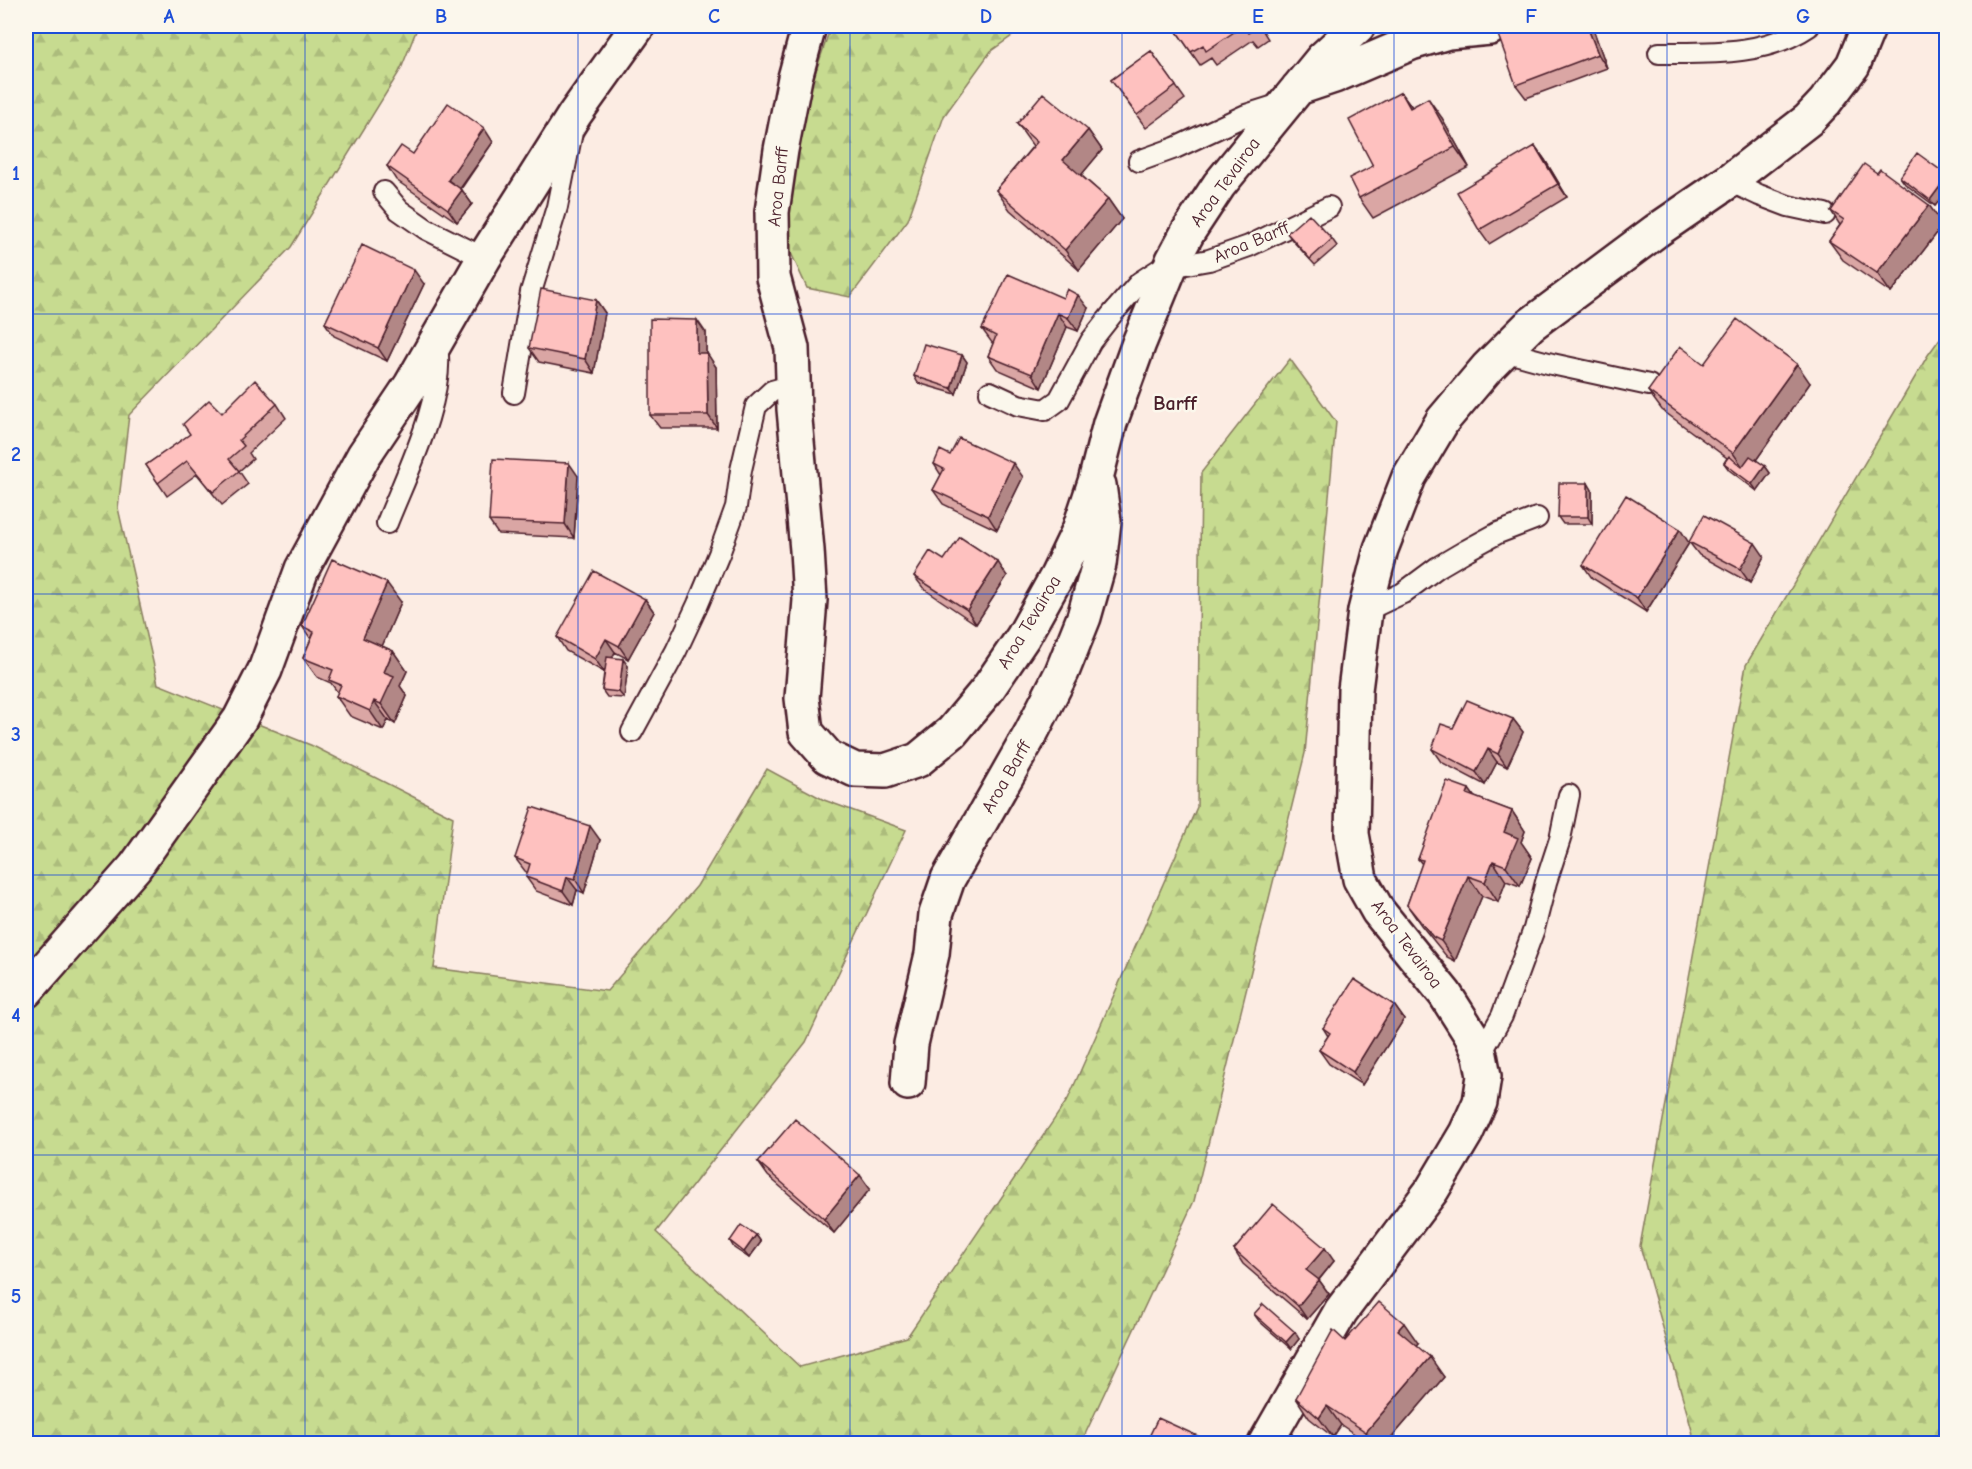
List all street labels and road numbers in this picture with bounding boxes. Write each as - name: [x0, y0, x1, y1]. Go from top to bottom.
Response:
- street label: Aroa Tevairoa: [1186, 134, 1265, 231]
- street label: Aroa Barff: [764, 145, 793, 228]
- street label: Aroa Barff: [1210, 217, 1293, 268]
- street label: Aroa Tevairoa: [993, 572, 1066, 673]
- street label: Aroa Barff: [977, 737, 1036, 817]
- street label: Aroa Tevairoa: [1367, 896, 1447, 993]

